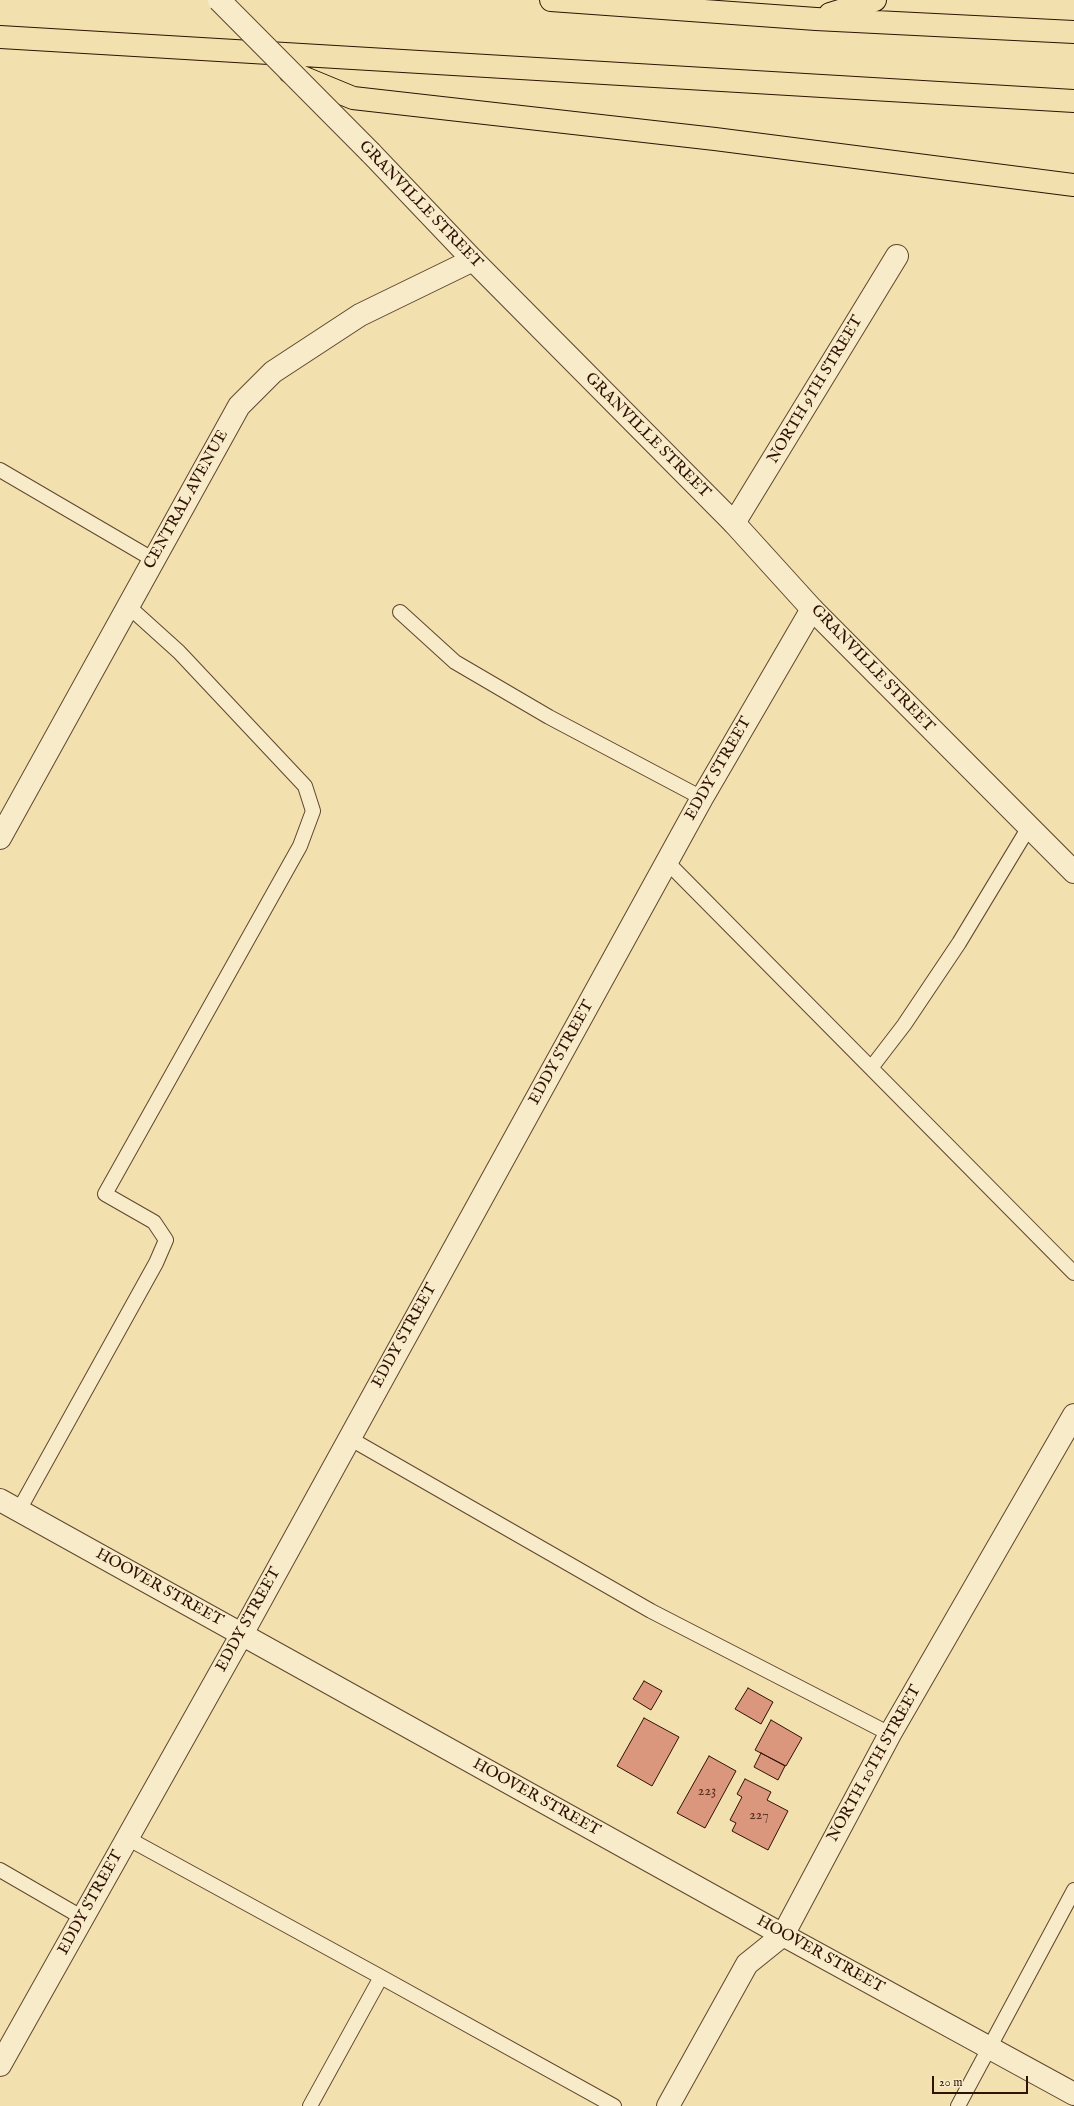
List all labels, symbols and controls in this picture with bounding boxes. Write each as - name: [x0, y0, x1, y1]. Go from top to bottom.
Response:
- street label: GRANVILLE STREET: [354, 137, 486, 273]
- street label: NORTH 9TH STREET: [764, 313, 868, 467]
- street label: GRANVILLE STREET: [580, 369, 714, 503]
- street label: CENTRAL AVENUE: [141, 427, 233, 573]
- street label: GRANVILLE STREET: [806, 601, 938, 737]
- street label: EDDY STREET: [682, 714, 756, 824]
- street label: EDDY STREET: [525, 998, 599, 1108]
- street label: EDDY STREET: [368, 1281, 442, 1391]
- street label: HOOVER STREET: [92, 1545, 226, 1631]
- street label: EDDY STREET: [212, 1565, 286, 1675]
- street label: NORTH 10TH STREET: [824, 1682, 926, 1846]
- street label: HOOVER STREET: [469, 1755, 603, 1841]
- house number: 223: [698, 1784, 716, 1800]
- house number: 227: [749, 1808, 769, 1824]
- street label: EDDY STREET: [54, 1848, 128, 1958]
- street label: HOOVER STREET: [753, 1912, 887, 1998]
- scale bar: [934, 2068, 1030, 2094]
- text: 20 m: [939, 2075, 962, 2090]

